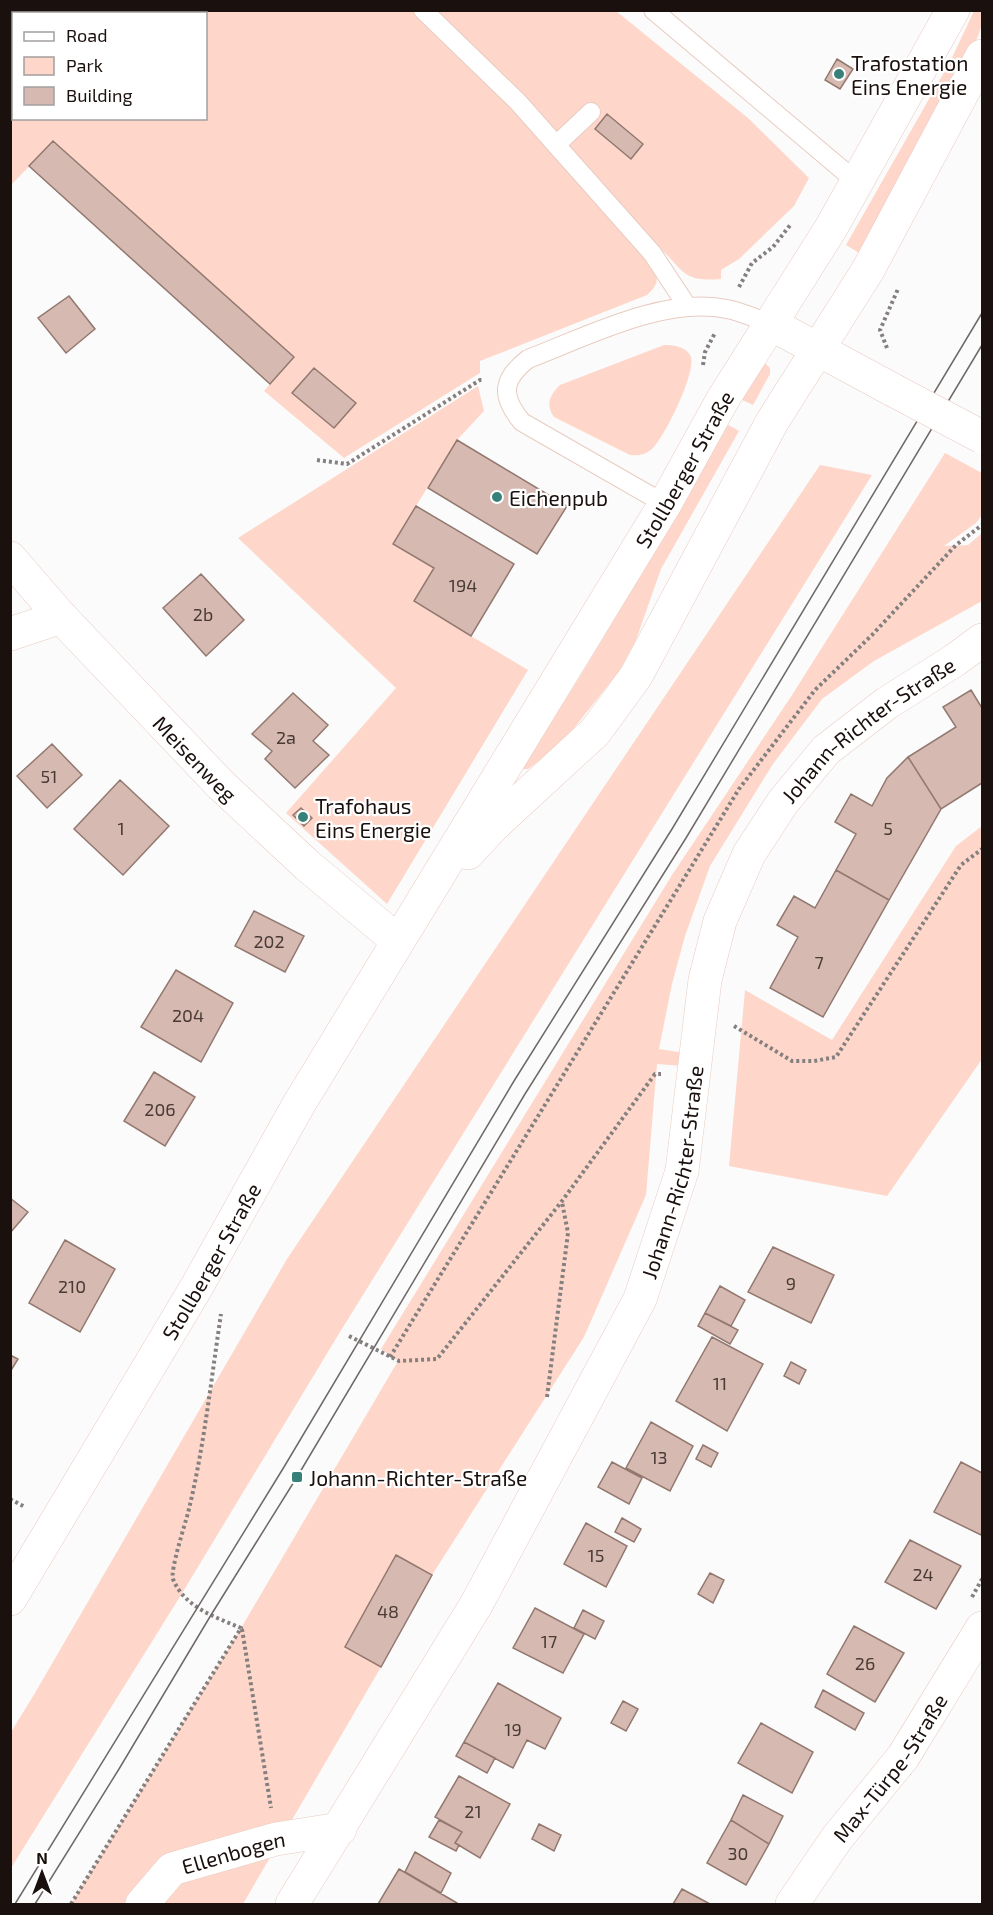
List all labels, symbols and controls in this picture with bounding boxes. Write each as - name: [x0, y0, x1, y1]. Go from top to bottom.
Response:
- legend: [12, 12, 207, 120]
- text: Road: [66, 24, 107, 46]
- place label: Trafostation Eins Energie: [851, 50, 968, 99]
- text: Park: [66, 54, 103, 76]
- marker: Trafostation Eins Energie: [832, 67, 846, 81]
- text: Building: [66, 84, 133, 106]
- street label: Stollberger Straße: [629, 385, 738, 552]
- place label: Eichenpub: [509, 485, 608, 510]
- marker: Eichenpub: [490, 490, 504, 504]
- house number: 194: [449, 574, 477, 596]
- house number: 2b: [193, 603, 213, 625]
- street label: Johann-Richter-Straße: [776, 651, 959, 807]
- street label: Meisenweg: [149, 710, 243, 806]
- house number: 2a: [276, 726, 296, 748]
- house number: 51: [41, 765, 57, 787]
- place label: Trafohaus Eins Energie: [315, 793, 431, 842]
- marker: Trafohaus Eins Energie: [296, 810, 310, 824]
- house number: 1: [117, 817, 125, 839]
- house number: 5: [883, 817, 893, 839]
- house number: 202: [253, 930, 285, 952]
- house number: 7: [814, 951, 824, 973]
- house number: 204: [172, 1004, 204, 1026]
- street label: Johann-Richter-Straße: [635, 1064, 707, 1281]
- house number: 206: [144, 1098, 176, 1120]
- street label: Stollberger Straße: [156, 1178, 265, 1344]
- house number: 9: [786, 1272, 796, 1294]
- house number: 210: [58, 1275, 86, 1297]
- house number: 11: [713, 1372, 727, 1394]
- house number: 13: [650, 1446, 668, 1468]
- place label: Johann-Richter-Straße: [309, 1465, 527, 1490]
- marker: Johann-Richter-Straße: [290, 1470, 304, 1484]
- house number: 15: [588, 1544, 604, 1566]
- house number: 24: [912, 1563, 934, 1585]
- house number: 48: [377, 1600, 399, 1622]
- house number: 17: [541, 1630, 557, 1652]
- house number: 26: [855, 1652, 875, 1674]
- street label: Max-Türpe-Straße: [827, 1689, 951, 1846]
- house number: 19: [504, 1718, 522, 1740]
- house number: 21: [464, 1800, 482, 1822]
- street label: Ellenbogen: [179, 1825, 287, 1878]
- house number: 30: [728, 1842, 748, 1864]
- north arrow: [12, 1843, 72, 1903]
- text: N: [36, 1848, 48, 1867]

